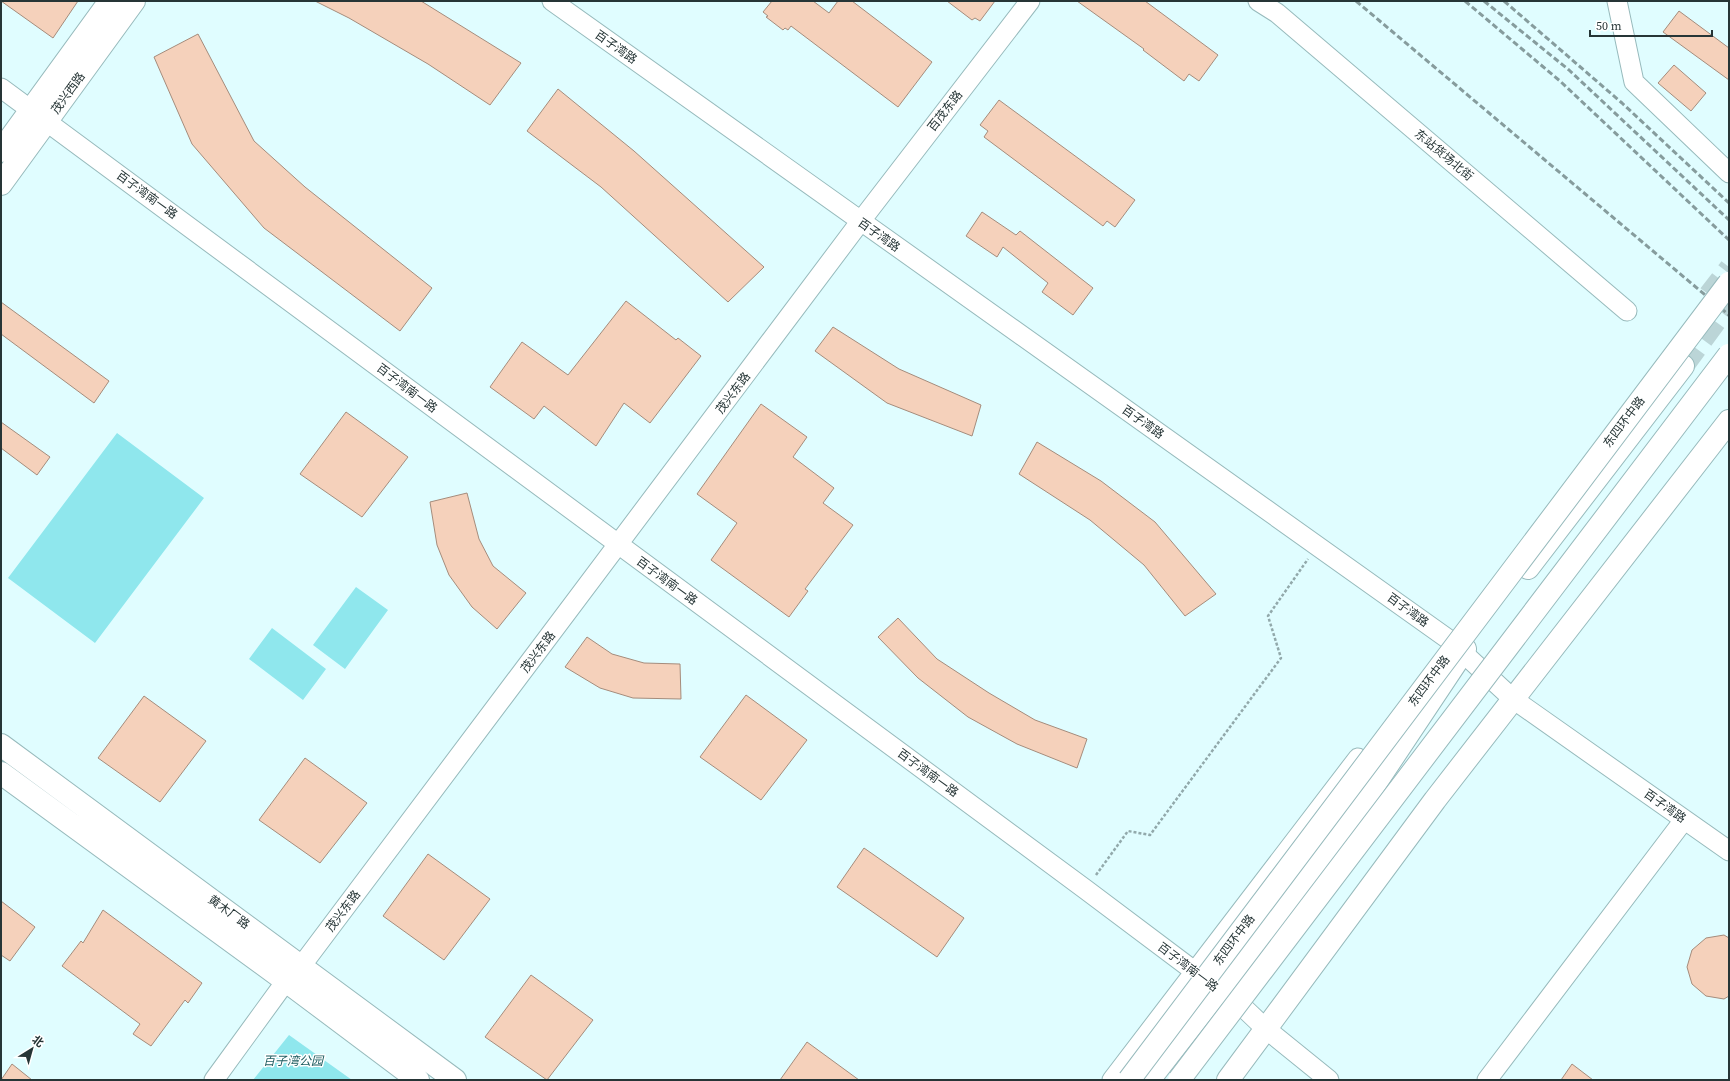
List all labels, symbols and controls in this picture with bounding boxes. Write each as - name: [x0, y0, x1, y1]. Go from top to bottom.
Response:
- scale bar: [1590, 12, 1712, 38]
- text: 50 m: [1596, 18, 1622, 34]
- street label: 百子湾路: [592, 27, 640, 67]
- street label: 茂兴西路: [47, 69, 89, 117]
- street label: 百茂东路: [924, 87, 966, 135]
- street label: 东站货场北街: [1411, 126, 1477, 184]
- street label: 百子湾南一路: [113, 167, 181, 223]
- street label: 百子湾路: [855, 215, 903, 255]
- street label: 百子湾南一路: [373, 360, 441, 416]
- street label: 茂兴东路: [712, 369, 754, 417]
- street label: 东四环中路: [1600, 393, 1648, 451]
- street label: 百子湾路: [1119, 402, 1167, 442]
- street label: 百子湾南一路: [633, 553, 701, 609]
- street label: 百子湾路: [1384, 589, 1432, 631]
- street label: 茂兴东路: [517, 628, 559, 676]
- street label: 东四环中路: [1405, 652, 1453, 710]
- street label: 百子湾南一路: [894, 745, 962, 801]
- street label: 百子湾路: [1641, 786, 1689, 826]
- street label: 茂兴东路: [322, 887, 364, 935]
- street label: 黄木厂路: [205, 891, 253, 933]
- street label: 东四环中路: [1210, 911, 1258, 969]
- street label: 百子湾南一路: [1154, 939, 1222, 995]
- north arrow: [12, 1029, 52, 1069]
- text: 北: [29, 1032, 47, 1051]
- park label: 百子湾公园: [263, 1053, 325, 1069]

